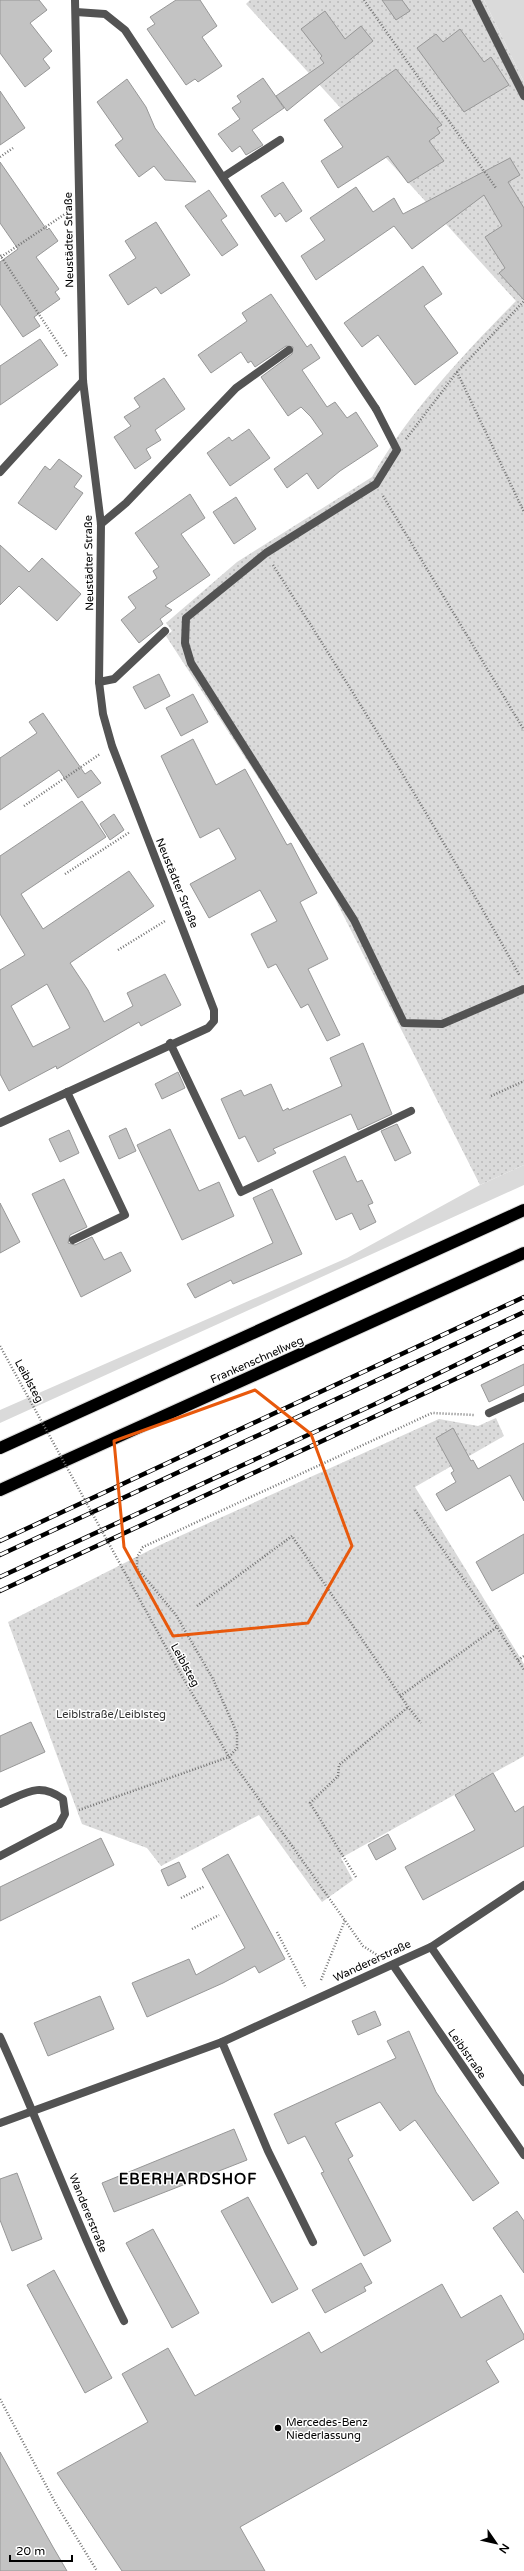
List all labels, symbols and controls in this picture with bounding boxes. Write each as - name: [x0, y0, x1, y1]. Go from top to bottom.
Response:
- street label: Neustädter Straße: [62, 192, 76, 288]
- street label: Neustädter Straße: [82, 515, 96, 611]
- street label: Neustädter Straße: [153, 836, 201, 930]
- street label: Frankenschnellweg: [209, 1334, 306, 1386]
- street label: Leiblsteg: [12, 1357, 46, 1405]
- street label: Leiblsteg: [168, 1641, 202, 1689]
- park label: Leiblstraße/Leiblsteg: [56, 1708, 166, 1721]
- street label: Wandererstraße: [331, 1937, 413, 1985]
- street label: Leiblstraße: [445, 2027, 489, 2081]
- district label: EBERHARDSHOF: [119, 2170, 257, 2188]
- street label: Wandererstraße: [66, 2172, 110, 2254]
- place label: Mercedes-Benz Niederlassung: [286, 2416, 368, 2442]
- marker: Mercedes-Benz Niederlassung: [273, 2423, 283, 2433]
- north arrow: [476, 2523, 516, 2563]
- scale bar: [10, 2537, 72, 2563]
- text: N: [496, 2541, 512, 2556]
- text: 20 m: [16, 2544, 45, 2558]

